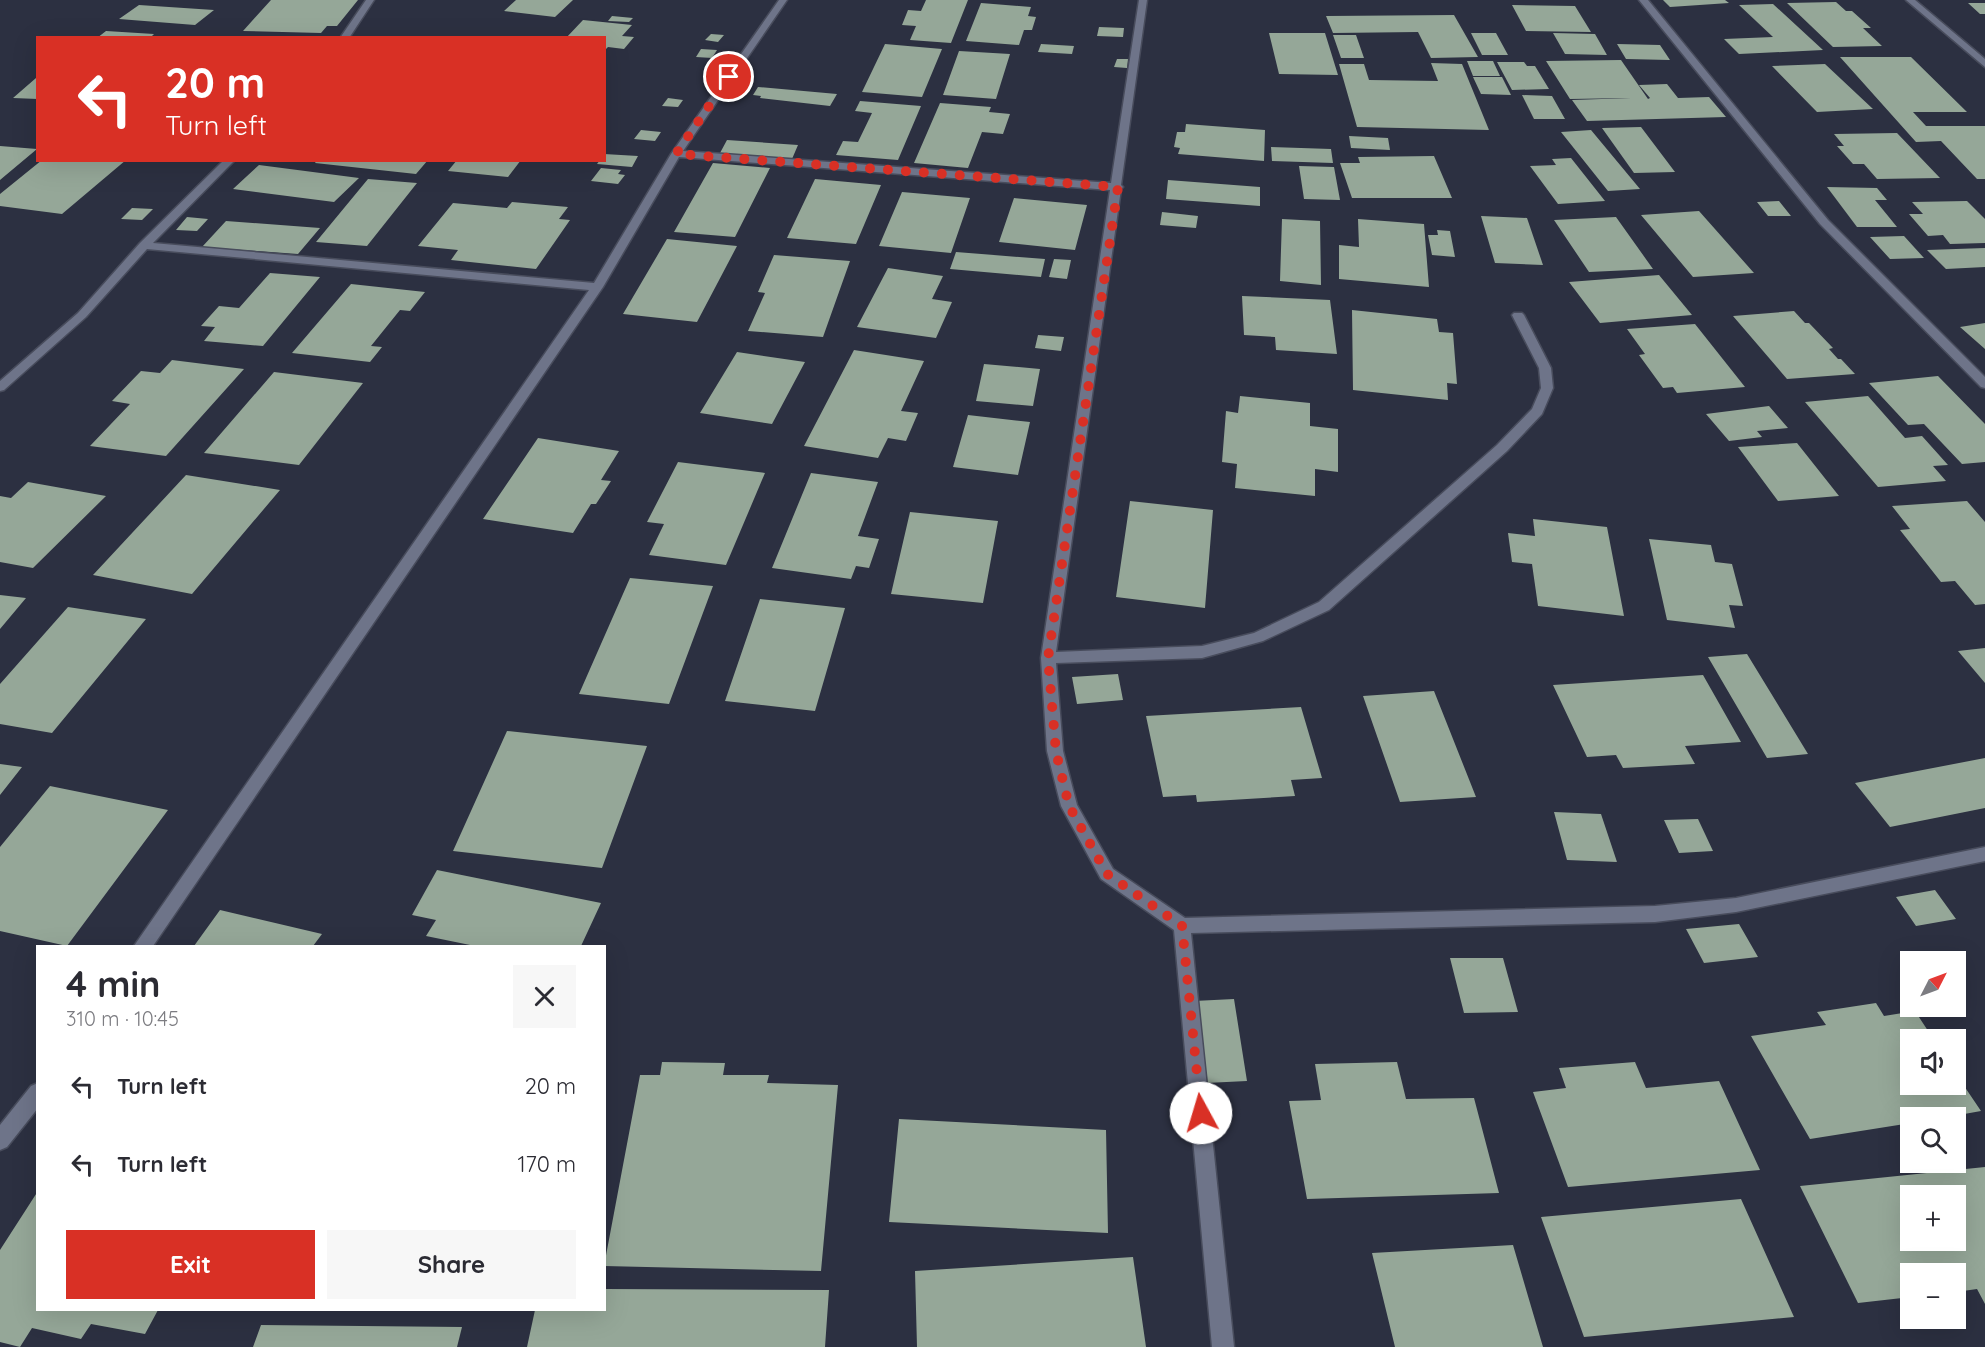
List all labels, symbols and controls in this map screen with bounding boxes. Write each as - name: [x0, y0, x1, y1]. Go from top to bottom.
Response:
- pin: [703, 51, 754, 102]
- text: 20 m: [165, 56, 265, 109]
- icon: left: [66, 60, 144, 138]
- icon: arrive: [712, 60, 745, 93]
- text: Turn left: [165, 108, 267, 142]
- north arrow: [1900, 951, 1966, 1017]
- map controls: [1900, 951, 1966, 1329]
- text: 4 min: [66, 961, 160, 1006]
- button: close: [513, 965, 576, 1028]
- text: 310 m · 10:45: [66, 1006, 179, 1031]
- button: sound: [1900, 1029, 1966, 1095]
- icon: left: [66, 1070, 99, 1103]
- text: Turn left: [117, 1072, 207, 1100]
- text: 20 m: [525, 1072, 576, 1100]
- position arrow: [1169, 1081, 1233, 1145]
- button: search: [1900, 1107, 1966, 1173]
- icon: left: [66, 1148, 99, 1181]
- text: Turn left: [117, 1150, 207, 1178]
- text: 170 m: [517, 1150, 576, 1178]
- button: +: [1900, 1185, 1966, 1251]
- button: Exit: [66, 1230, 315, 1299]
- button: Share: [327, 1230, 576, 1299]
- button: −: [1900, 1263, 1966, 1329]

